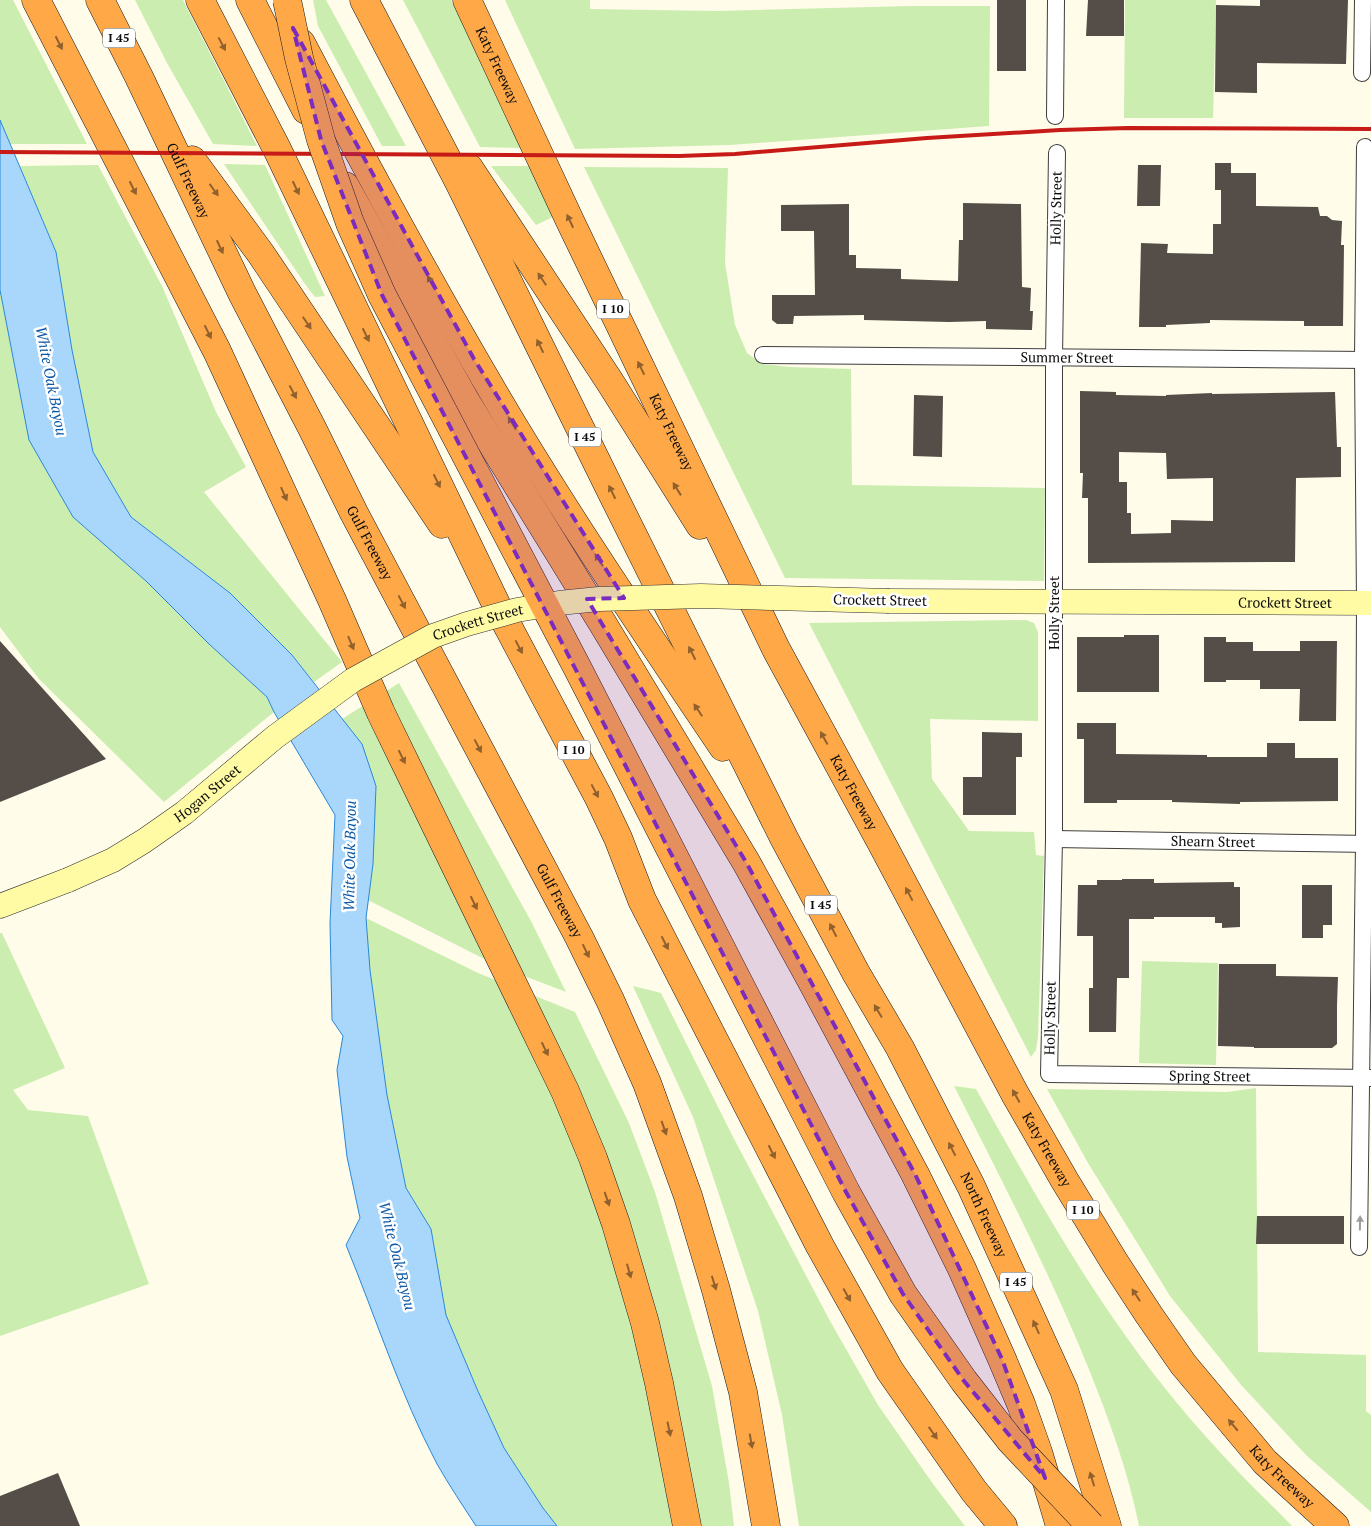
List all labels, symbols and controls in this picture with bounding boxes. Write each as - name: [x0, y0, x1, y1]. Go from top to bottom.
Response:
- street label: Katy Freeway: [472, 23, 524, 108]
- road number: I 45: [103, 28, 135, 48]
- one-way arrow: [55, 36, 63, 50]
- one-way arrow: [218, 36, 226, 51]
- street label: Gulf Freeway: [163, 139, 215, 222]
- street label: Holly Street: [1045, 170, 1066, 245]
- one-way arrow: [129, 181, 137, 195]
- one-way arrow: [292, 181, 300, 195]
- one-way arrow: [209, 183, 219, 197]
- one-way arrow: [566, 214, 575, 229]
- one-way arrow: [216, 240, 224, 254]
- one-way arrow: [537, 272, 546, 285]
- one-way arrow: [426, 276, 435, 289]
- road number: I 10: [597, 300, 629, 318]
- one-way arrow: [302, 317, 312, 330]
- water label: White Oak Bayou: [32, 324, 72, 437]
- one-way arrow: [204, 325, 212, 339]
- one-way arrow: [362, 328, 370, 342]
- one-way arrow: [536, 339, 544, 353]
- street label: Summer Street: [1020, 347, 1114, 367]
- one-way arrow: [637, 361, 645, 375]
- one-way arrow: [289, 385, 297, 399]
- street label: Katy Freeway: [645, 390, 699, 474]
- one-way arrow: [507, 416, 517, 429]
- road number: I 45: [569, 428, 601, 447]
- one-way arrow: [433, 474, 441, 488]
- one-way arrow: [673, 482, 682, 495]
- one-way arrow: [608, 485, 616, 499]
- one-way arrow: [281, 487, 289, 501]
- street label: Gulf Freeway: [343, 502, 398, 584]
- one-way arrow: [594, 553, 604, 567]
- street label: Holly Street: [1044, 575, 1063, 650]
- street label: Crockett Street: [833, 589, 928, 610]
- street label: Crockett Street: [1238, 592, 1333, 612]
- one-way arrow: [398, 595, 406, 609]
- street label: Crockett Street: [430, 599, 525, 644]
- one-way arrow: [347, 636, 355, 650]
- one-way arrow: [515, 640, 523, 655]
- one-way arrow: [688, 646, 696, 660]
- one-way arrow: [693, 704, 703, 717]
- one-way arrow: [820, 731, 828, 746]
- one-way arrow: [474, 738, 482, 753]
- road number: I 10: [558, 740, 590, 760]
- one-way arrow: [398, 750, 406, 764]
- street label: Katy Freeway: [826, 751, 883, 834]
- street label: Hogan Street: [170, 759, 245, 826]
- one-way arrow: [591, 783, 599, 798]
- water label: White Oak Bayou: [338, 800, 360, 912]
- street label: Shearn Street: [1171, 831, 1256, 851]
- street label: Gulf Freeway: [532, 860, 588, 941]
- one-way arrow: [905, 887, 913, 901]
- one-way arrow: [470, 896, 478, 910]
- road number: I 45: [805, 896, 837, 914]
- one-way arrow: [829, 923, 837, 937]
- one-way arrow: [661, 936, 669, 950]
- one-way arrow: [582, 944, 590, 958]
- street label: Holly Street: [1039, 980, 1060, 1055]
- one-way arrow: [873, 1004, 882, 1017]
- one-way arrow: [541, 1042, 549, 1056]
- street label: Spring Street: [1169, 1065, 1252, 1086]
- one-way arrow: [1012, 1089, 1021, 1102]
- street label: Katy Freeway: [1018, 1108, 1077, 1191]
- one-way arrow: [661, 1121, 668, 1136]
- one-way arrow: [948, 1141, 956, 1156]
- one-way arrow: [768, 1145, 776, 1159]
- street label: North Freeway: [956, 1169, 1013, 1261]
- one-way arrow: [603, 1192, 611, 1207]
- water label: White Oak Bayou: [375, 1199, 421, 1312]
- road number: I 10: [1067, 1200, 1099, 1220]
- one-way arrow: [1356, 1215, 1364, 1231]
- one-way arrow: [626, 1264, 634, 1279]
- road number: I 45: [1000, 1272, 1032, 1291]
- one-way arrow: [711, 1275, 719, 1290]
- one-way arrow: [1132, 1288, 1141, 1302]
- one-way arrow: [843, 1289, 852, 1302]
- one-way arrow: [1032, 1320, 1040, 1334]
- one-way arrow: [1228, 1419, 1239, 1432]
- one-way arrow: [665, 1421, 673, 1437]
- one-way arrow: [928, 1426, 938, 1440]
- one-way arrow: [748, 1433, 756, 1449]
- street label: Katy Freeway: [1246, 1441, 1319, 1512]
- one-way arrow: [1088, 1472, 1096, 1487]

